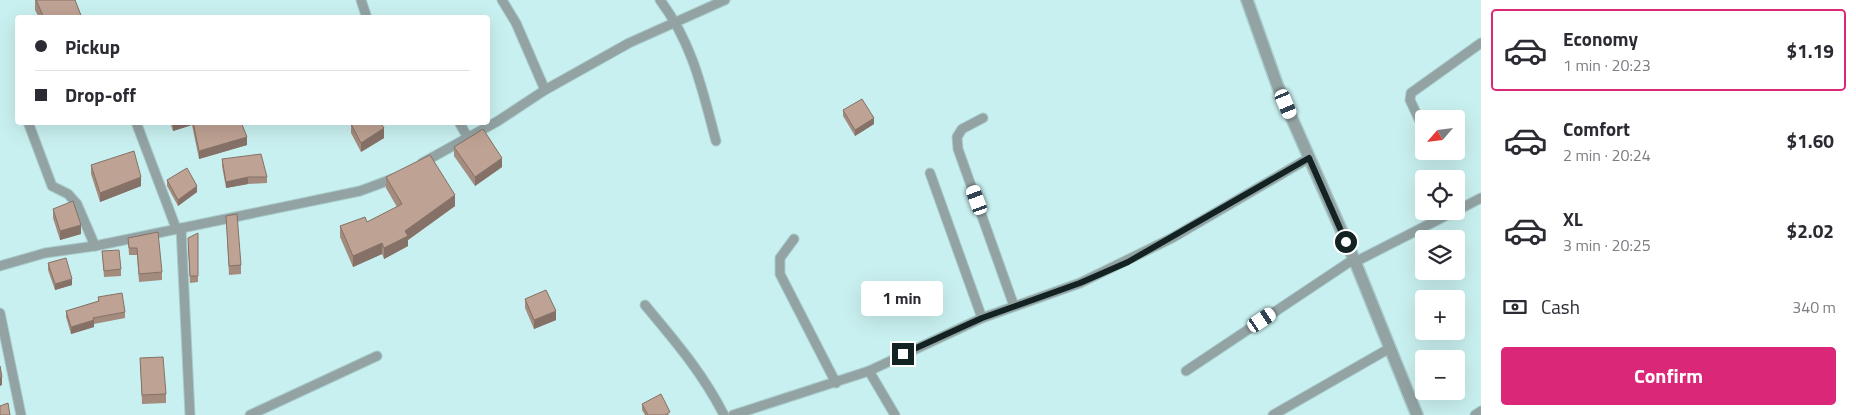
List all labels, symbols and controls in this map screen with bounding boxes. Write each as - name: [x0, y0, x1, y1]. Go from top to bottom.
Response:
- text: Economy: [1563, 24, 1638, 53]
- icon: car: [1503, 28, 1548, 73]
- text: Pickup: [65, 32, 120, 61]
- text: $1.19: [1787, 36, 1834, 65]
- text: 1 min · 20:23: [1563, 53, 1651, 77]
- text: Drop-off: [65, 80, 136, 109]
- car: [1273, 87, 1298, 121]
- north arrow: [1415, 110, 1465, 160]
- map controls: [1415, 110, 1465, 400]
- text: Comfort: [1563, 114, 1630, 143]
- icon: car: [1503, 118, 1548, 163]
- text: $1.60: [1787, 126, 1834, 155]
- text: 2 min · 20:24: [1563, 143, 1651, 167]
- button: locate: [1415, 170, 1465, 220]
- car: [964, 183, 989, 217]
- text: XL: [1563, 204, 1583, 233]
- icon: car: [1503, 208, 1548, 253]
- text: $2.02: [1787, 216, 1834, 245]
- button: layers: [1415, 230, 1465, 280]
- route start: [1335, 231, 1357, 253]
- text: 3 min · 20:25: [1563, 233, 1651, 257]
- callout: 1 min: [862, 282, 944, 316]
- text: 1 min: [883, 286, 921, 310]
- button: +: [1415, 290, 1465, 340]
- text: Cash: [1541, 292, 1580, 321]
- icon: cash: [1501, 293, 1529, 321]
- text: 340 m: [1792, 295, 1836, 319]
- car: [1245, 305, 1278, 335]
- route end: [892, 343, 914, 365]
- button: Confirm: [1501, 347, 1836, 405]
- button: −: [1415, 350, 1465, 400]

